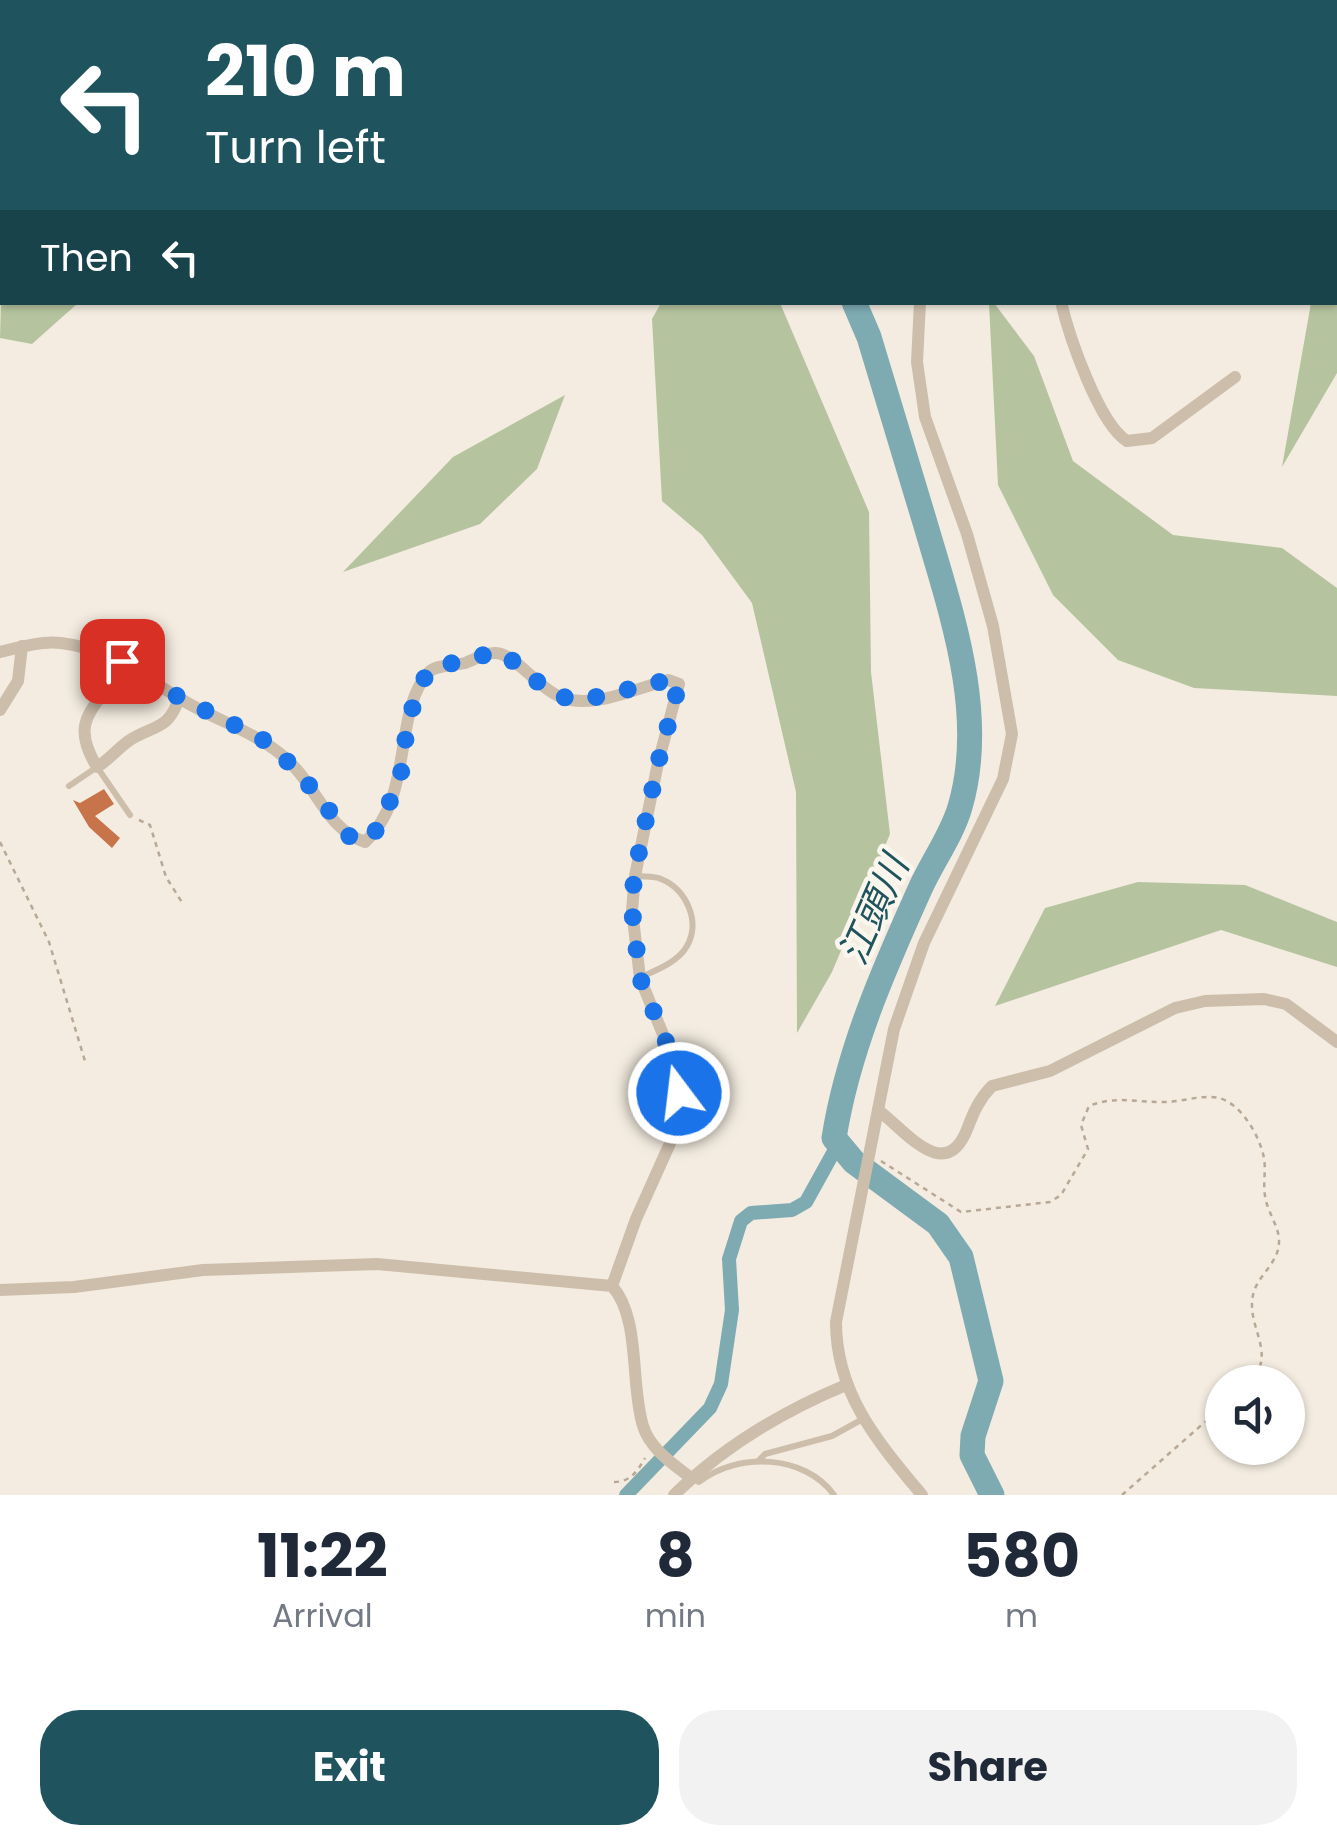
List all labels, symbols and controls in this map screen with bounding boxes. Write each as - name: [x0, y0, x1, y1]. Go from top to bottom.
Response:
- text: 210 m: [205, 22, 406, 121]
- icon: left: [40, 40, 170, 170]
- text: Turn left: [205, 116, 386, 179]
- icon: left: [153, 230, 208, 285]
- text: Then: [40, 231, 133, 284]
- pin: [80, 619, 165, 704]
- icon: arrive: [95, 634, 150, 689]
- water label: 江頭川: [826, 843, 923, 973]
- position arrow: [627, 1041, 731, 1145]
- map controls: [1205, 1365, 1305, 1465]
- button: sound: [1205, 1365, 1305, 1465]
- text: 11:22: [257, 1514, 388, 1598]
- text: 8: [656, 1514, 695, 1598]
- text: 580: [963, 1514, 1080, 1598]
- text: Arrival: [272, 1593, 373, 1638]
- text: min: [645, 1593, 706, 1638]
- text: m: [1005, 1593, 1038, 1638]
- button: Exit: [40, 1710, 659, 1825]
- button: Share: [679, 1710, 1297, 1825]

